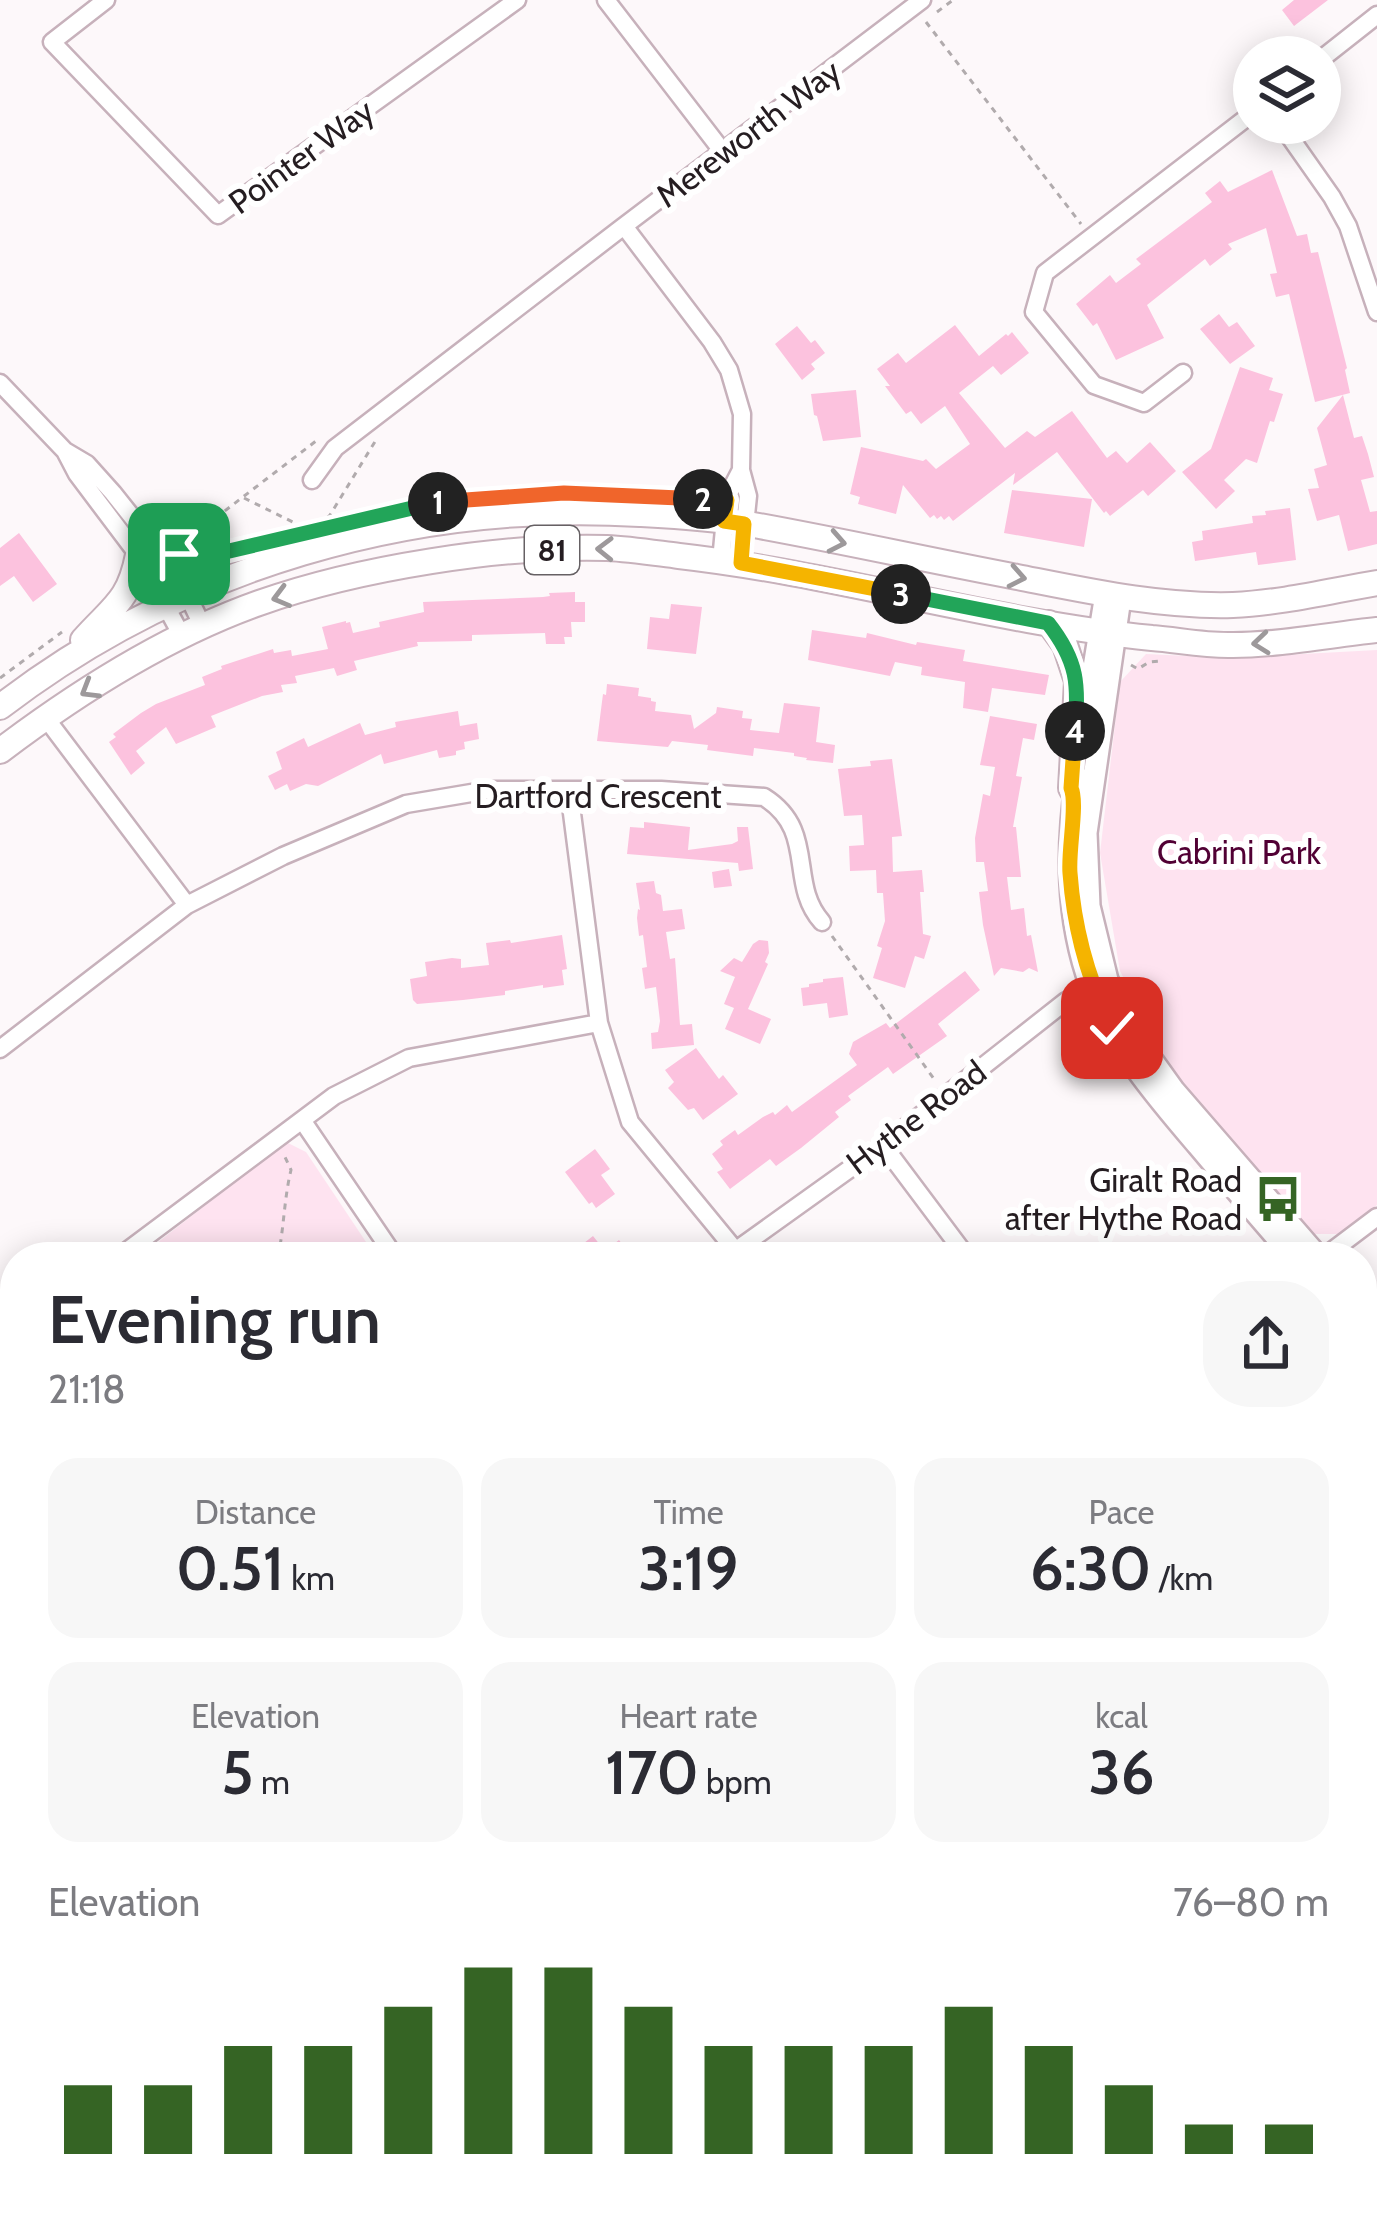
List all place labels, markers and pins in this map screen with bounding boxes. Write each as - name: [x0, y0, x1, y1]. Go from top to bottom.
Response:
- pin: 2: [673, 469, 733, 529]
- pin: 1: [408, 472, 468, 532]
- pin: [128, 503, 230, 605]
- pin: 3: [871, 564, 931, 624]
- pin: 4: [1045, 701, 1105, 761]
- pin: [1061, 977, 1163, 1079]
- place label: Giralt Road after Hythe Road: [1005, 1160, 1242, 1238]
- bus stop icon: Giralt Road after Hythe Road: [1253, 1174, 1303, 1224]

